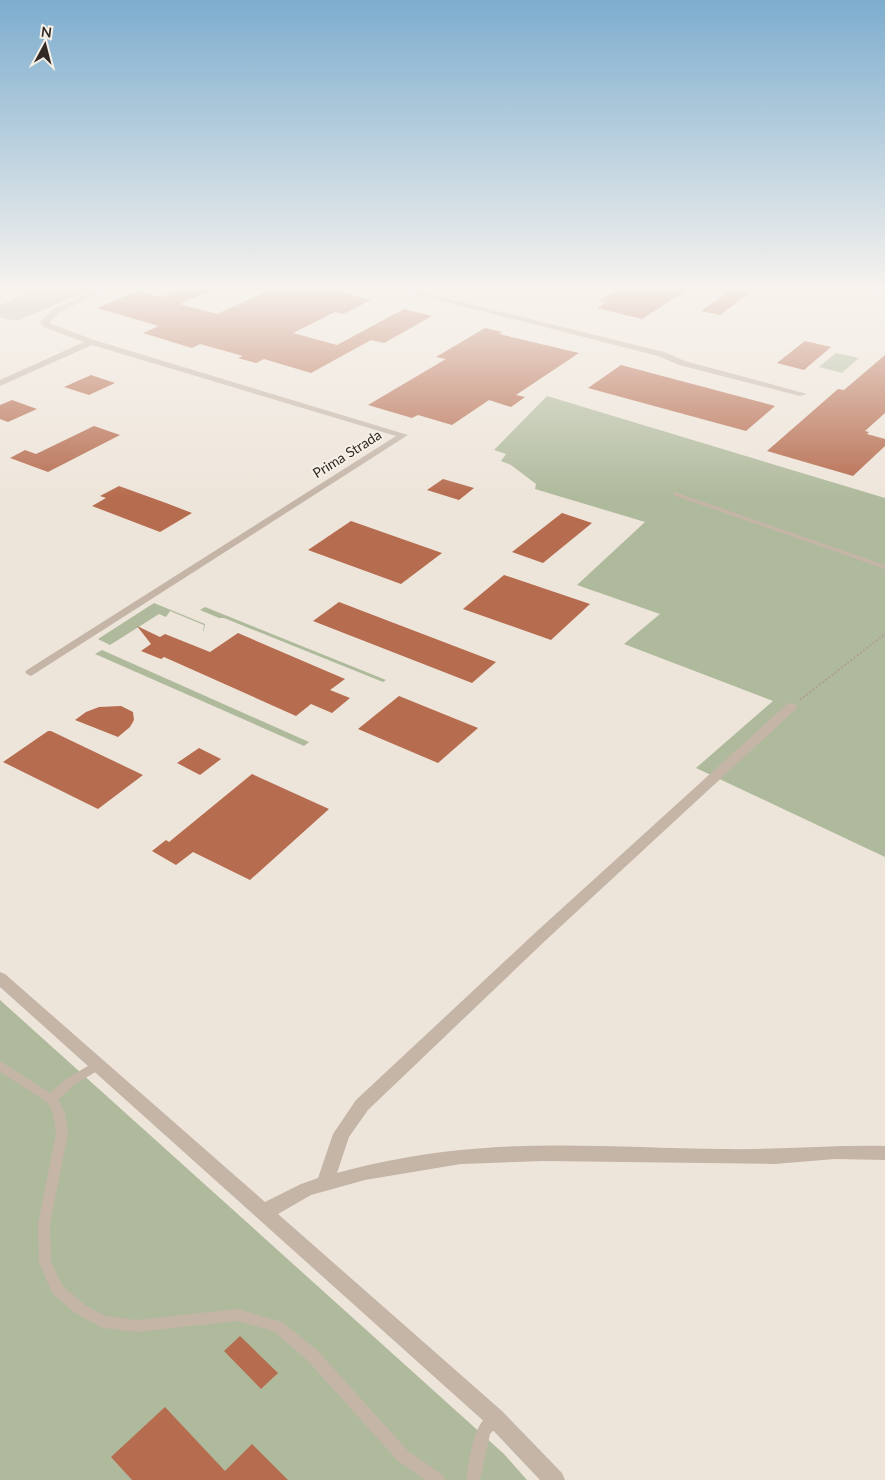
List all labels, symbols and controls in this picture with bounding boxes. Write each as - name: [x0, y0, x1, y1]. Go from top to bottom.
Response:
- north arrow: [20, 20, 70, 70]
- text: N: [40, 23, 53, 41]
- street label: Prima Strada: [309, 426, 384, 481]

